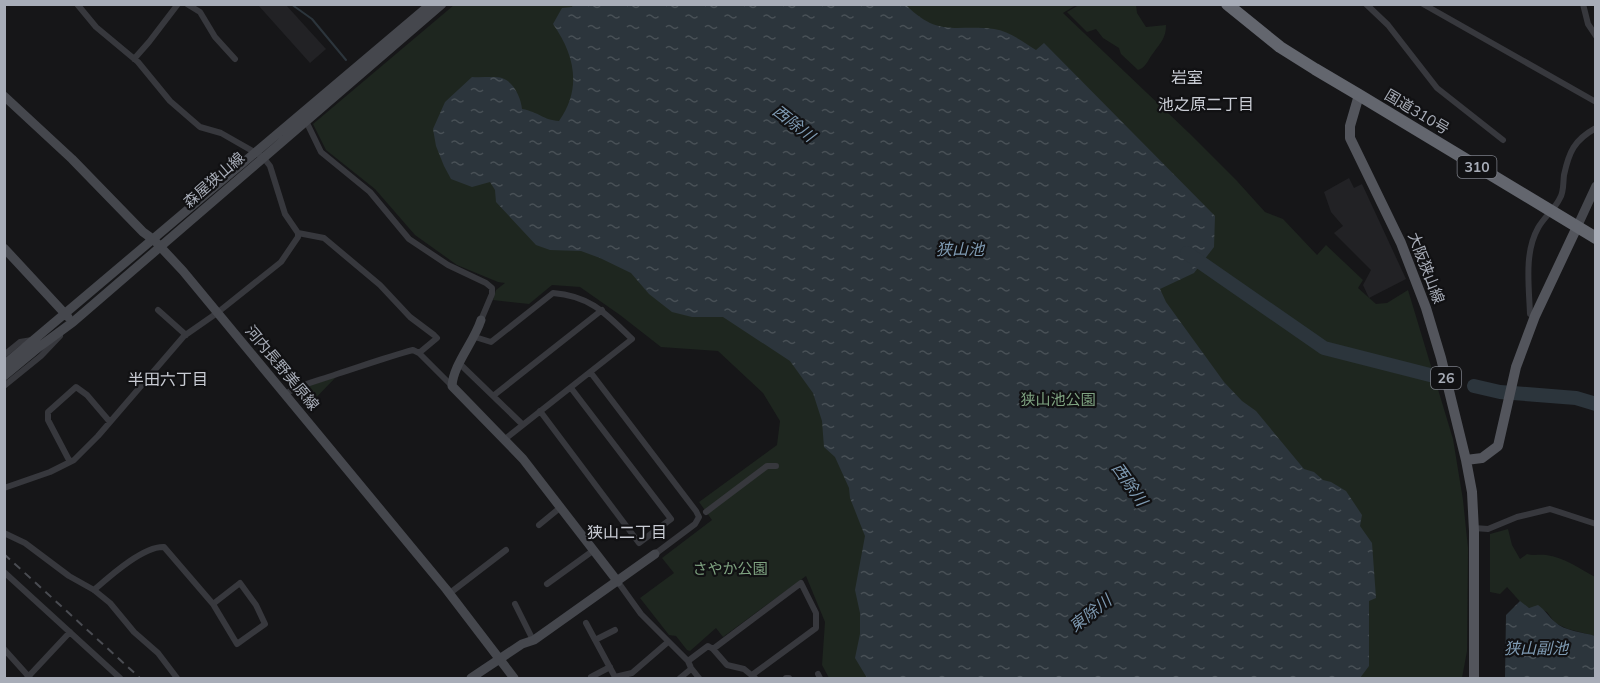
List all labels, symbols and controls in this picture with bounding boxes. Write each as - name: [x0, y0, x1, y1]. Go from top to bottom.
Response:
- district label: 岩室: [1171, 67, 1203, 87]
- street label: 国道310号: [1381, 85, 1453, 138]
- district label: 池之原二丁目: [1158, 94, 1254, 114]
- water label: 西除川: [769, 100, 821, 147]
- street label: 森屋狭山線: [179, 148, 248, 211]
- road number: 310: [1458, 156, 1496, 178]
- street label: 大阪狭山線: [1404, 229, 1449, 306]
- water label: 狭山池: [936, 239, 986, 259]
- street label: 河内長野美原線: [241, 321, 323, 414]
- road number: 26: [1431, 367, 1461, 389]
- district label: 半田六丁目: [128, 369, 208, 389]
- park label: 狭山池公園: [1020, 390, 1096, 409]
- water label: 西除川: [1108, 459, 1153, 511]
- district label: 狭山二丁目: [587, 522, 667, 542]
- park label: さやか公園: [692, 559, 768, 578]
- water label: 東除川: [1065, 589, 1117, 636]
- water label: 狭山副池: [1504, 638, 1570, 658]

